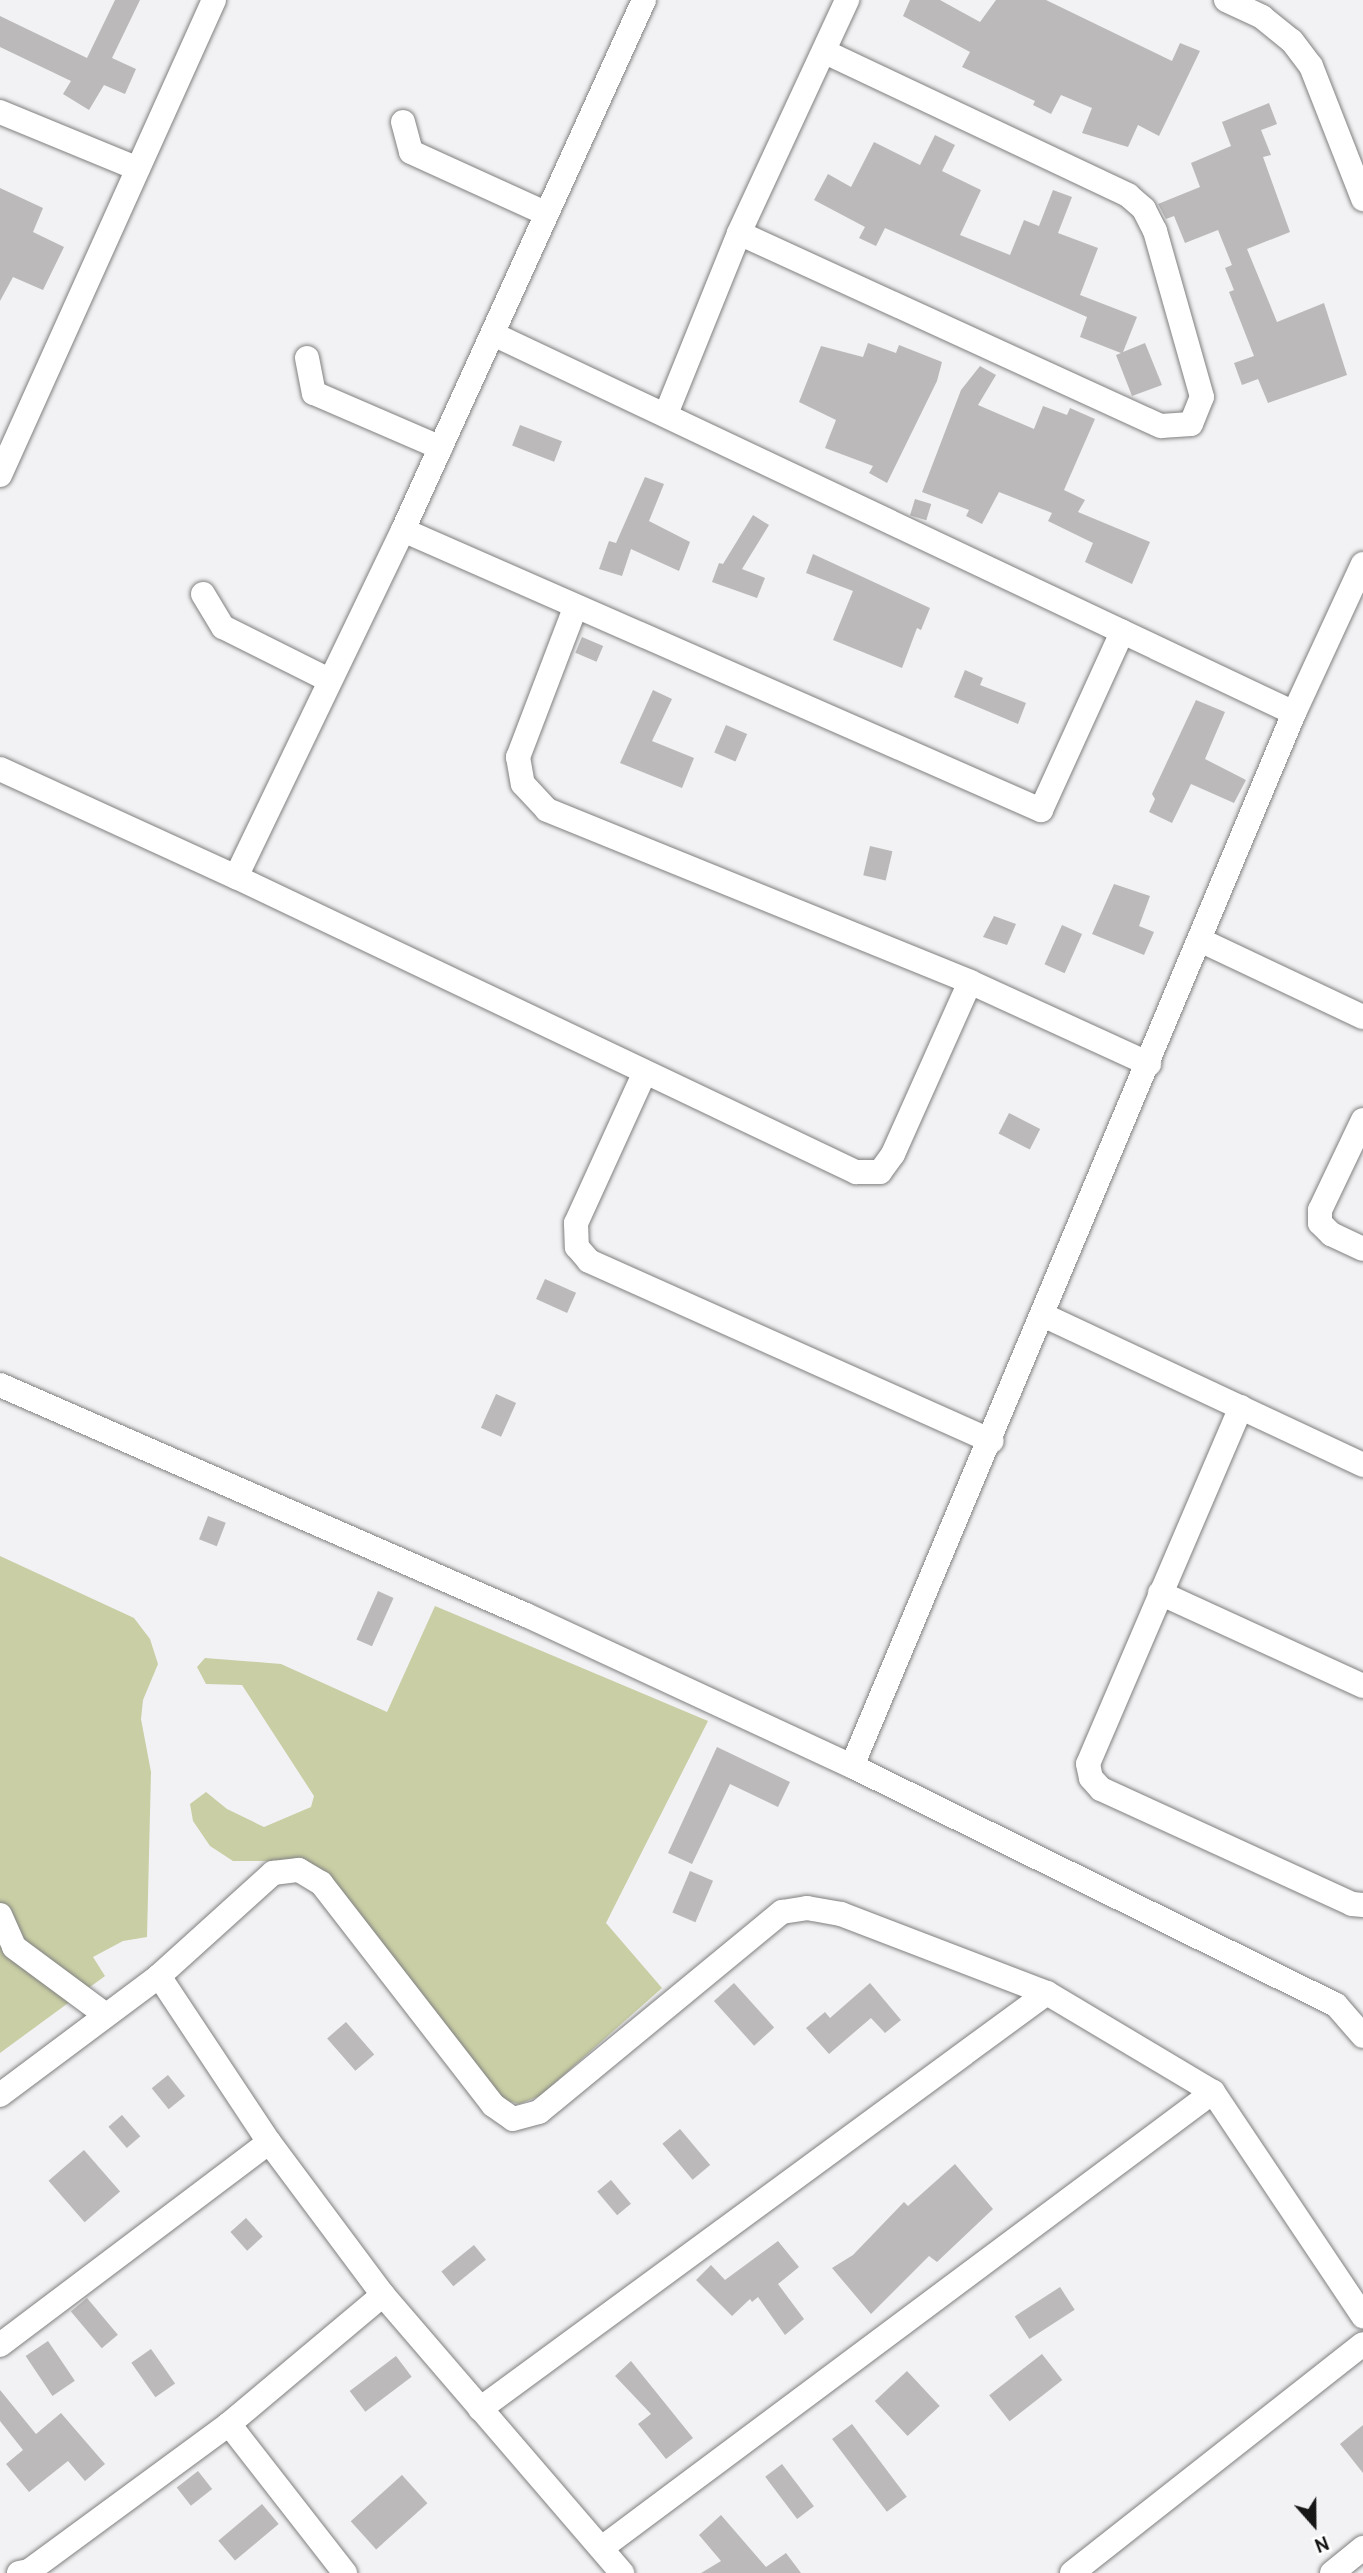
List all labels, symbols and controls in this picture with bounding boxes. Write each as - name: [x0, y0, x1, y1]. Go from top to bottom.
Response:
- north arrow: [1279, 2489, 1349, 2559]
- text: N: [1311, 2531, 1332, 2557]

